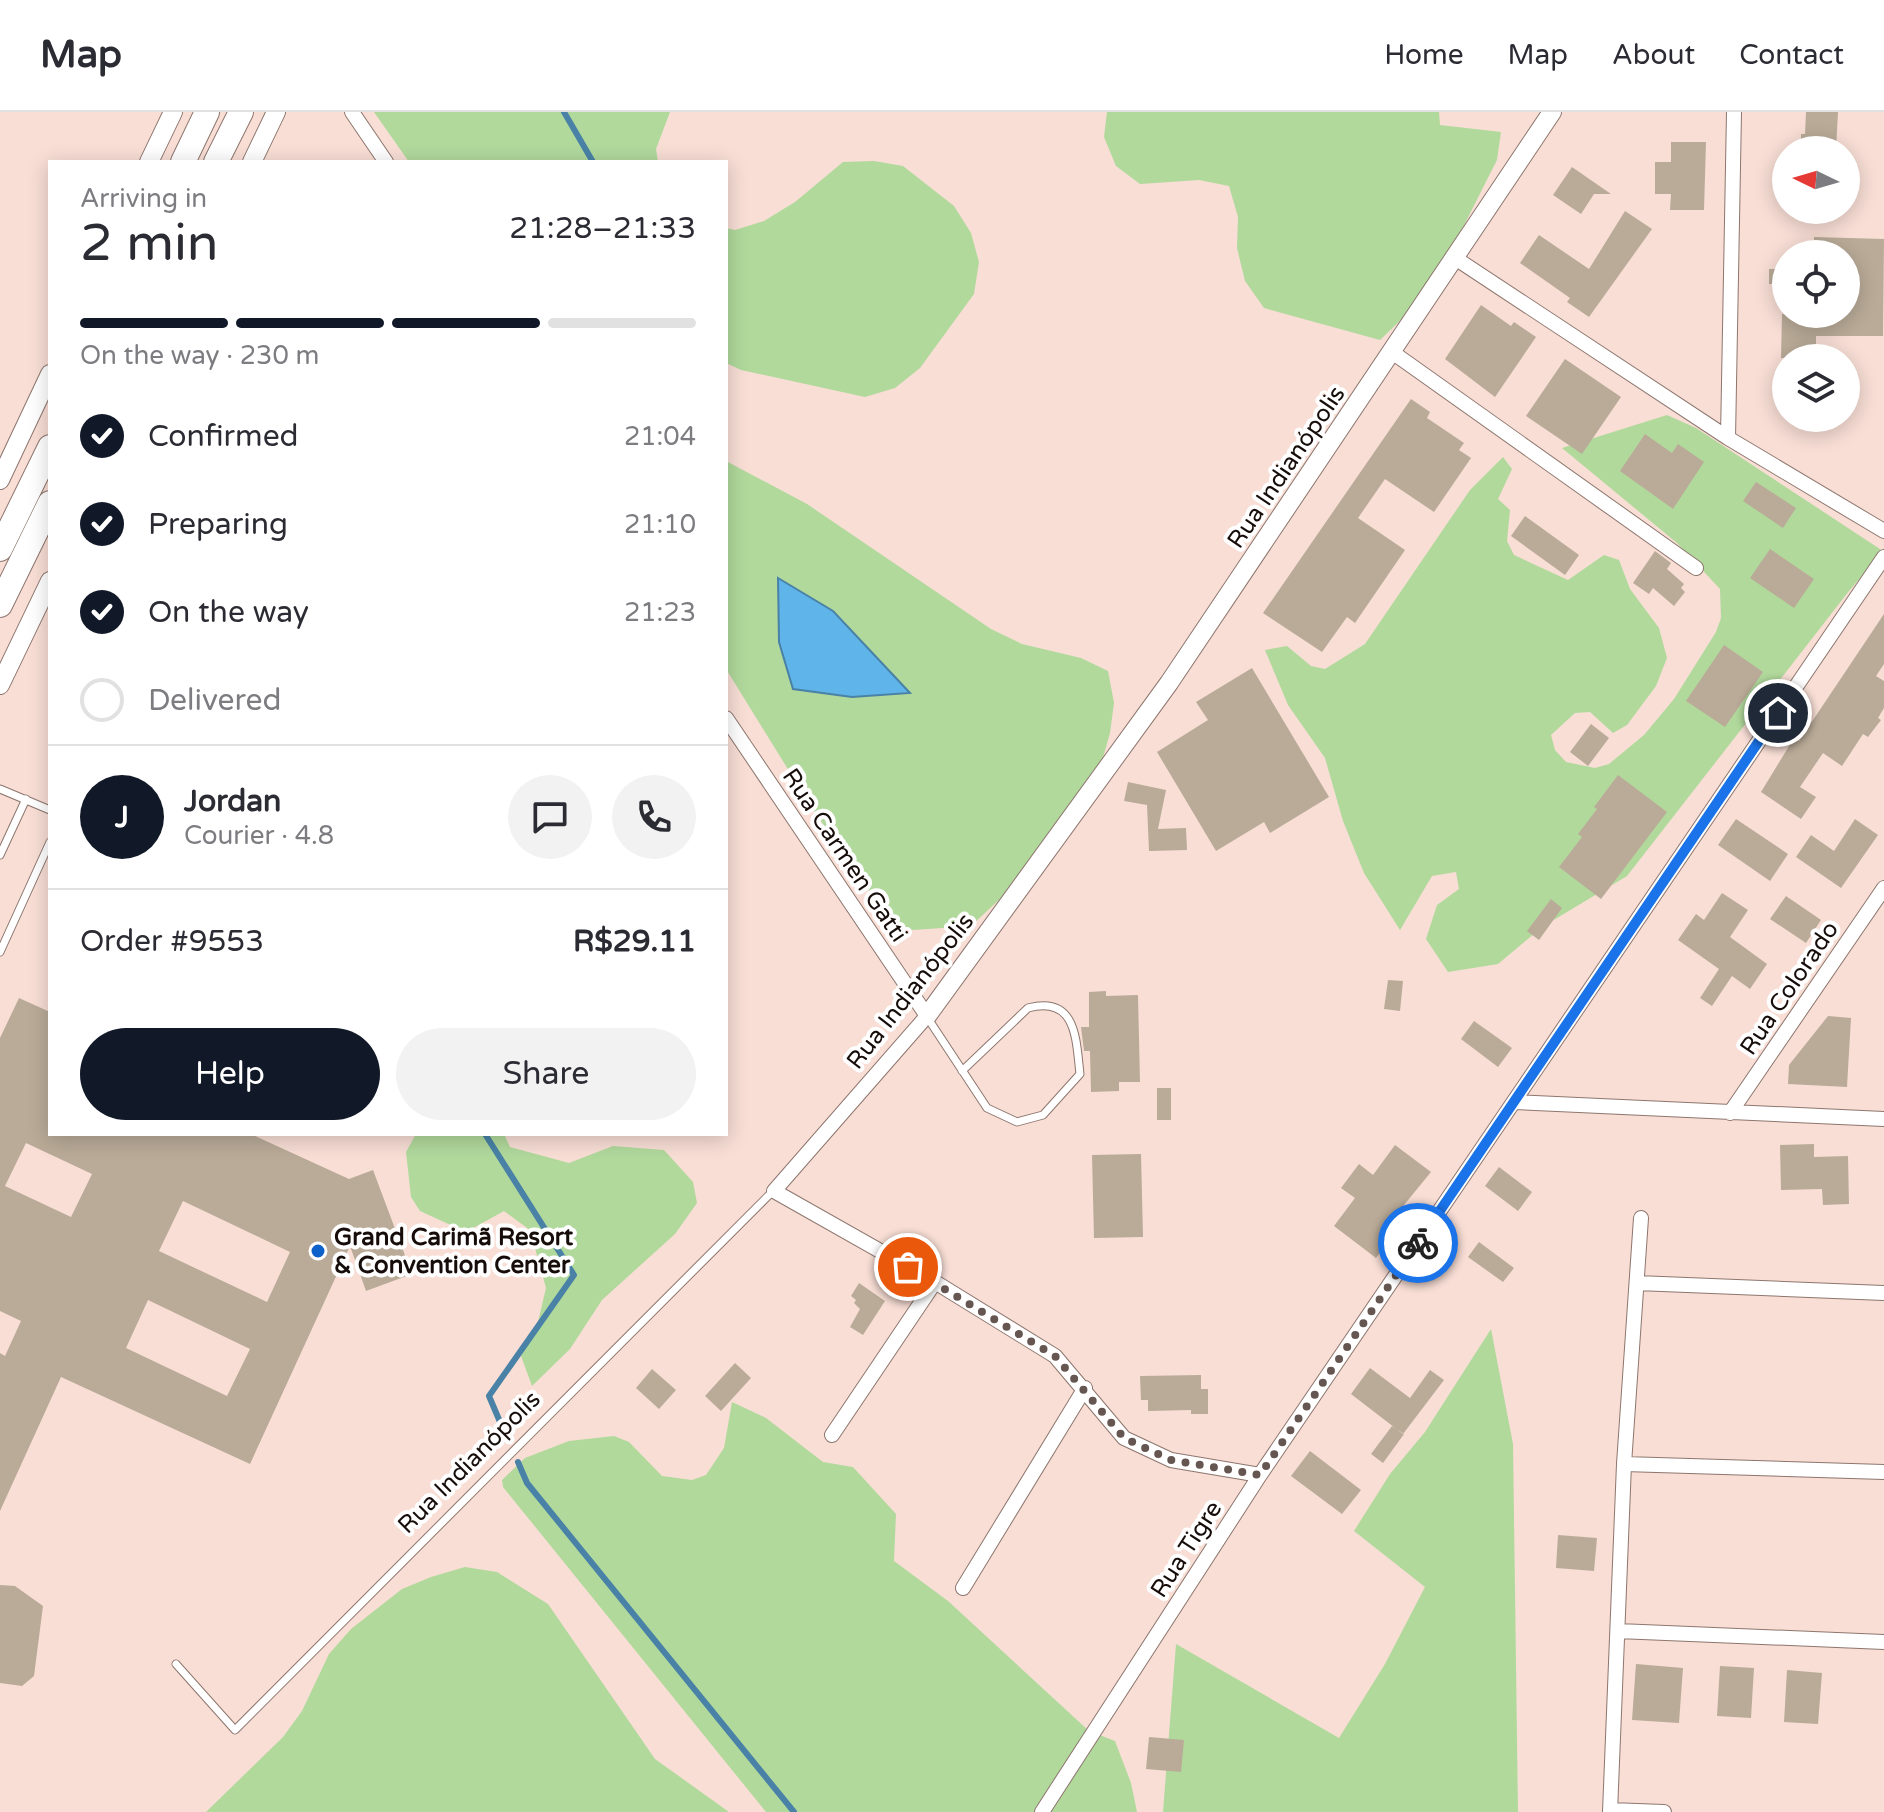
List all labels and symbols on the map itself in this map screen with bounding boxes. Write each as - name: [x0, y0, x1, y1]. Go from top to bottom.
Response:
- north arrow: [1772, 136, 1860, 224]
- street label: Rua Indianópolis: [1221, 381, 1351, 554]
- pin: [1744, 679, 1812, 747]
- street label: Rua Carmen Gatti: [776, 763, 913, 948]
- street label: Rua Indianópolis: [841, 908, 980, 1075]
- street label: Rua Colorado: [1734, 916, 1845, 1061]
- courier: [1378, 1203, 1458, 1283]
- place label: Grand Carimã Resort & Convention Center: [334, 1223, 574, 1280]
- pin: [874, 1233, 942, 1301]
- marker: Grand Carimã Resort & Convention Center: [309, 1242, 327, 1260]
- street label: Rua Indianópolis: [392, 1385, 547, 1540]
- street label: Rua Tigre: [1144, 1496, 1228, 1603]

